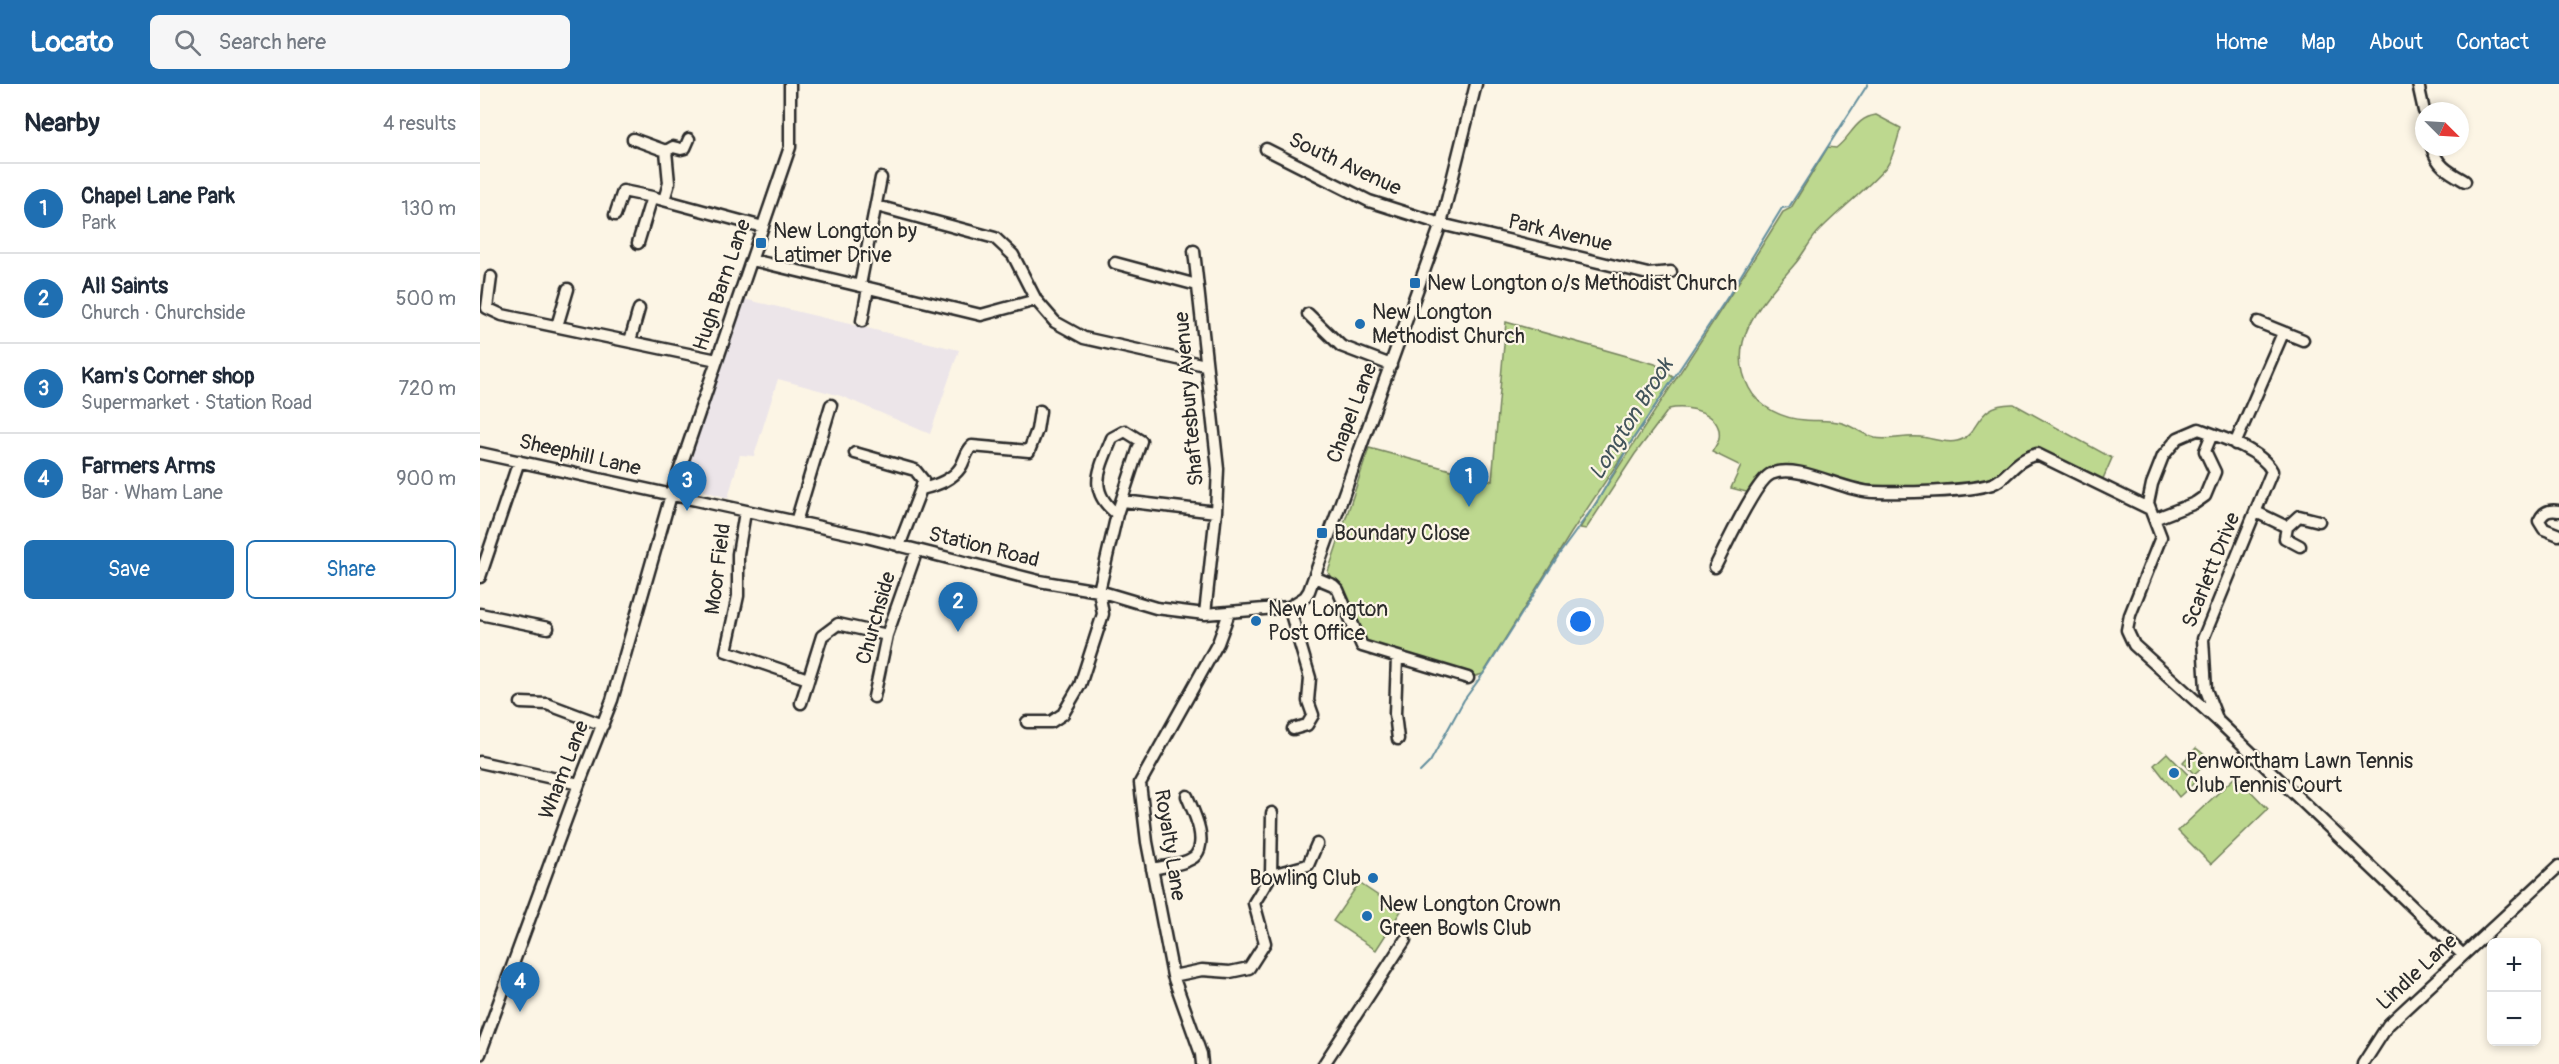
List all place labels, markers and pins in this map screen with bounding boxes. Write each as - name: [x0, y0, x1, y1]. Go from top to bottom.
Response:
- place label: New Longton by Latimer Drive: [773, 218, 917, 269]
- marker: New Longton by Latimer Drive: [754, 236, 768, 250]
- place label: New Longton o/s Methodist Church: [1427, 270, 1737, 297]
- marker: New Longton o/s Methodist Church: [1408, 276, 1422, 290]
- place label: New Longton Methodist Church: [1372, 299, 1525, 350]
- marker: New Longton Methodist Church: [1353, 317, 1367, 331]
- pin: 1: [1450, 458, 1488, 507]
- pin: 3: [668, 462, 706, 511]
- place label: Boundary Close: [1334, 520, 1470, 547]
- marker: Boundary Close: [1315, 526, 1329, 540]
- pin: 2: [938, 582, 978, 632]
- place label: New Longton Post Office: [1268, 596, 1388, 647]
- marker: New Longton Post Office: [1249, 614, 1263, 628]
- place label: Penwortham Lawn Tennis Club Tennis Court: [2186, 748, 2414, 799]
- marker: Penwortham Lawn Tennis Club Tennis Court: [2167, 766, 2181, 780]
- place label: Bowling Club: [1250, 865, 1361, 892]
- marker: Bowling Club: [1366, 871, 1380, 885]
- place label: New Longton Crown Green Bowls Club: [1379, 891, 1561, 942]
- marker: New Longton Crown Green Bowls Club: [1360, 909, 1374, 923]
- pin: 4: [500, 962, 540, 1012]

